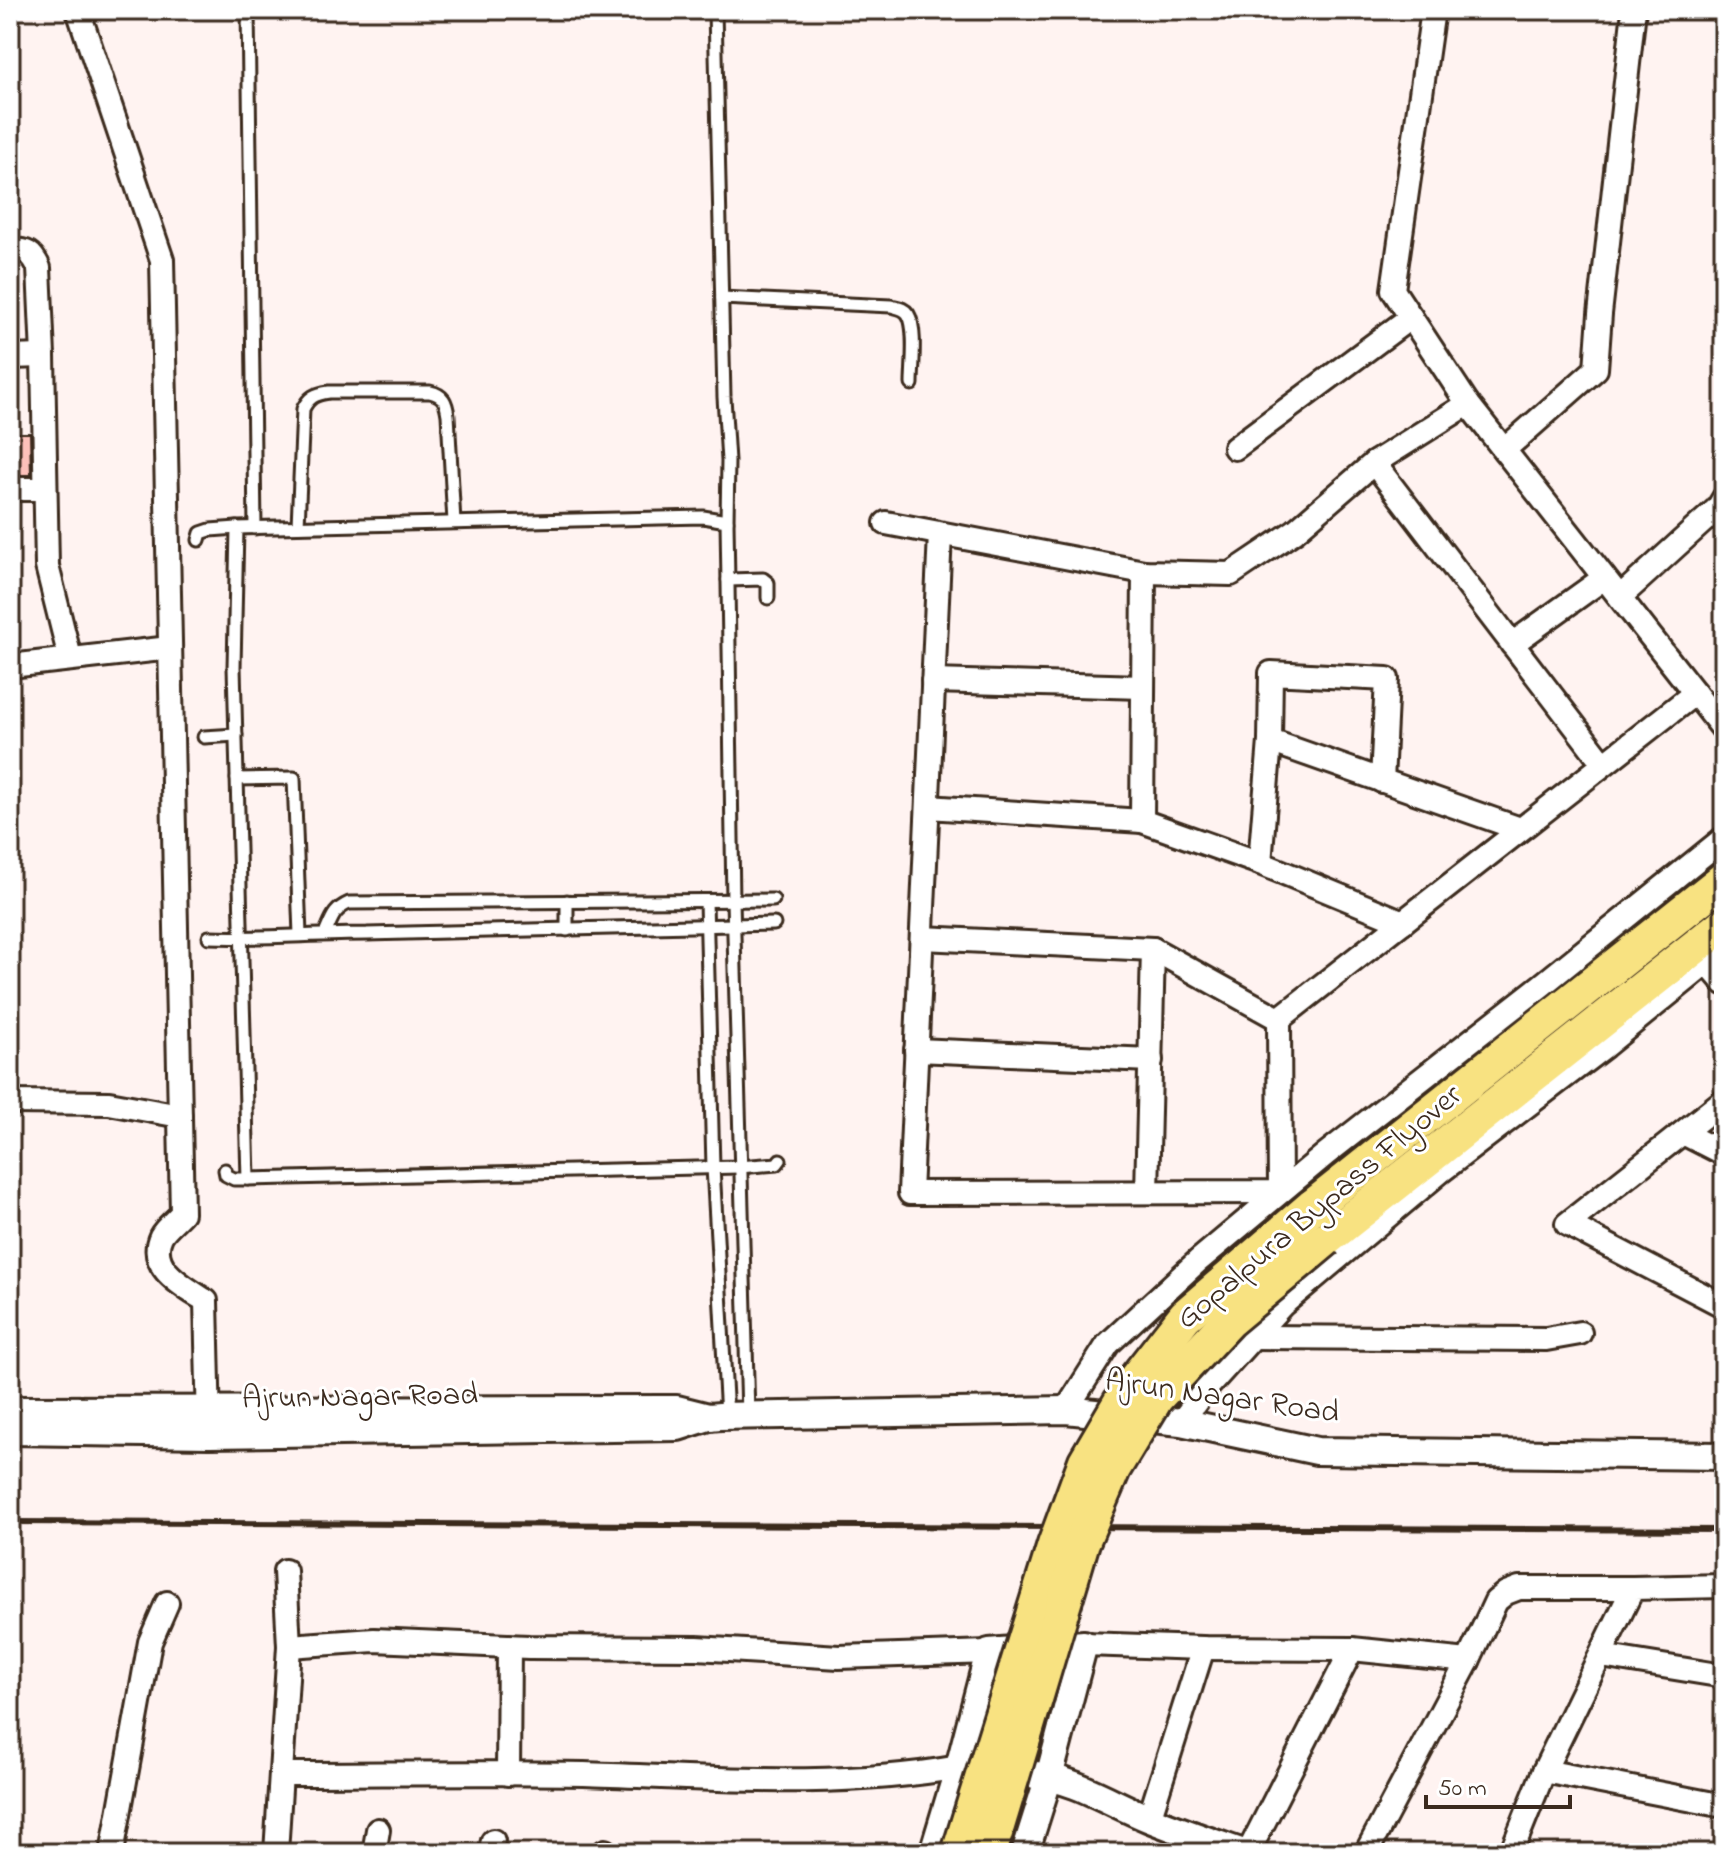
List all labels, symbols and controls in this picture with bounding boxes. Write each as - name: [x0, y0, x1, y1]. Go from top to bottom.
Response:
- street label: Gopalpura Bypass Flyover: [1167, 1074, 1474, 1342]
- street label: Ajrun Nagar Road: [1102, 1358, 1342, 1438]
- street label: Ajrun Nagar Road: [242, 1372, 478, 1424]
- scale bar: [1426, 1759, 1570, 1809]
- text: 50 m: [1438, 1772, 1487, 1807]

